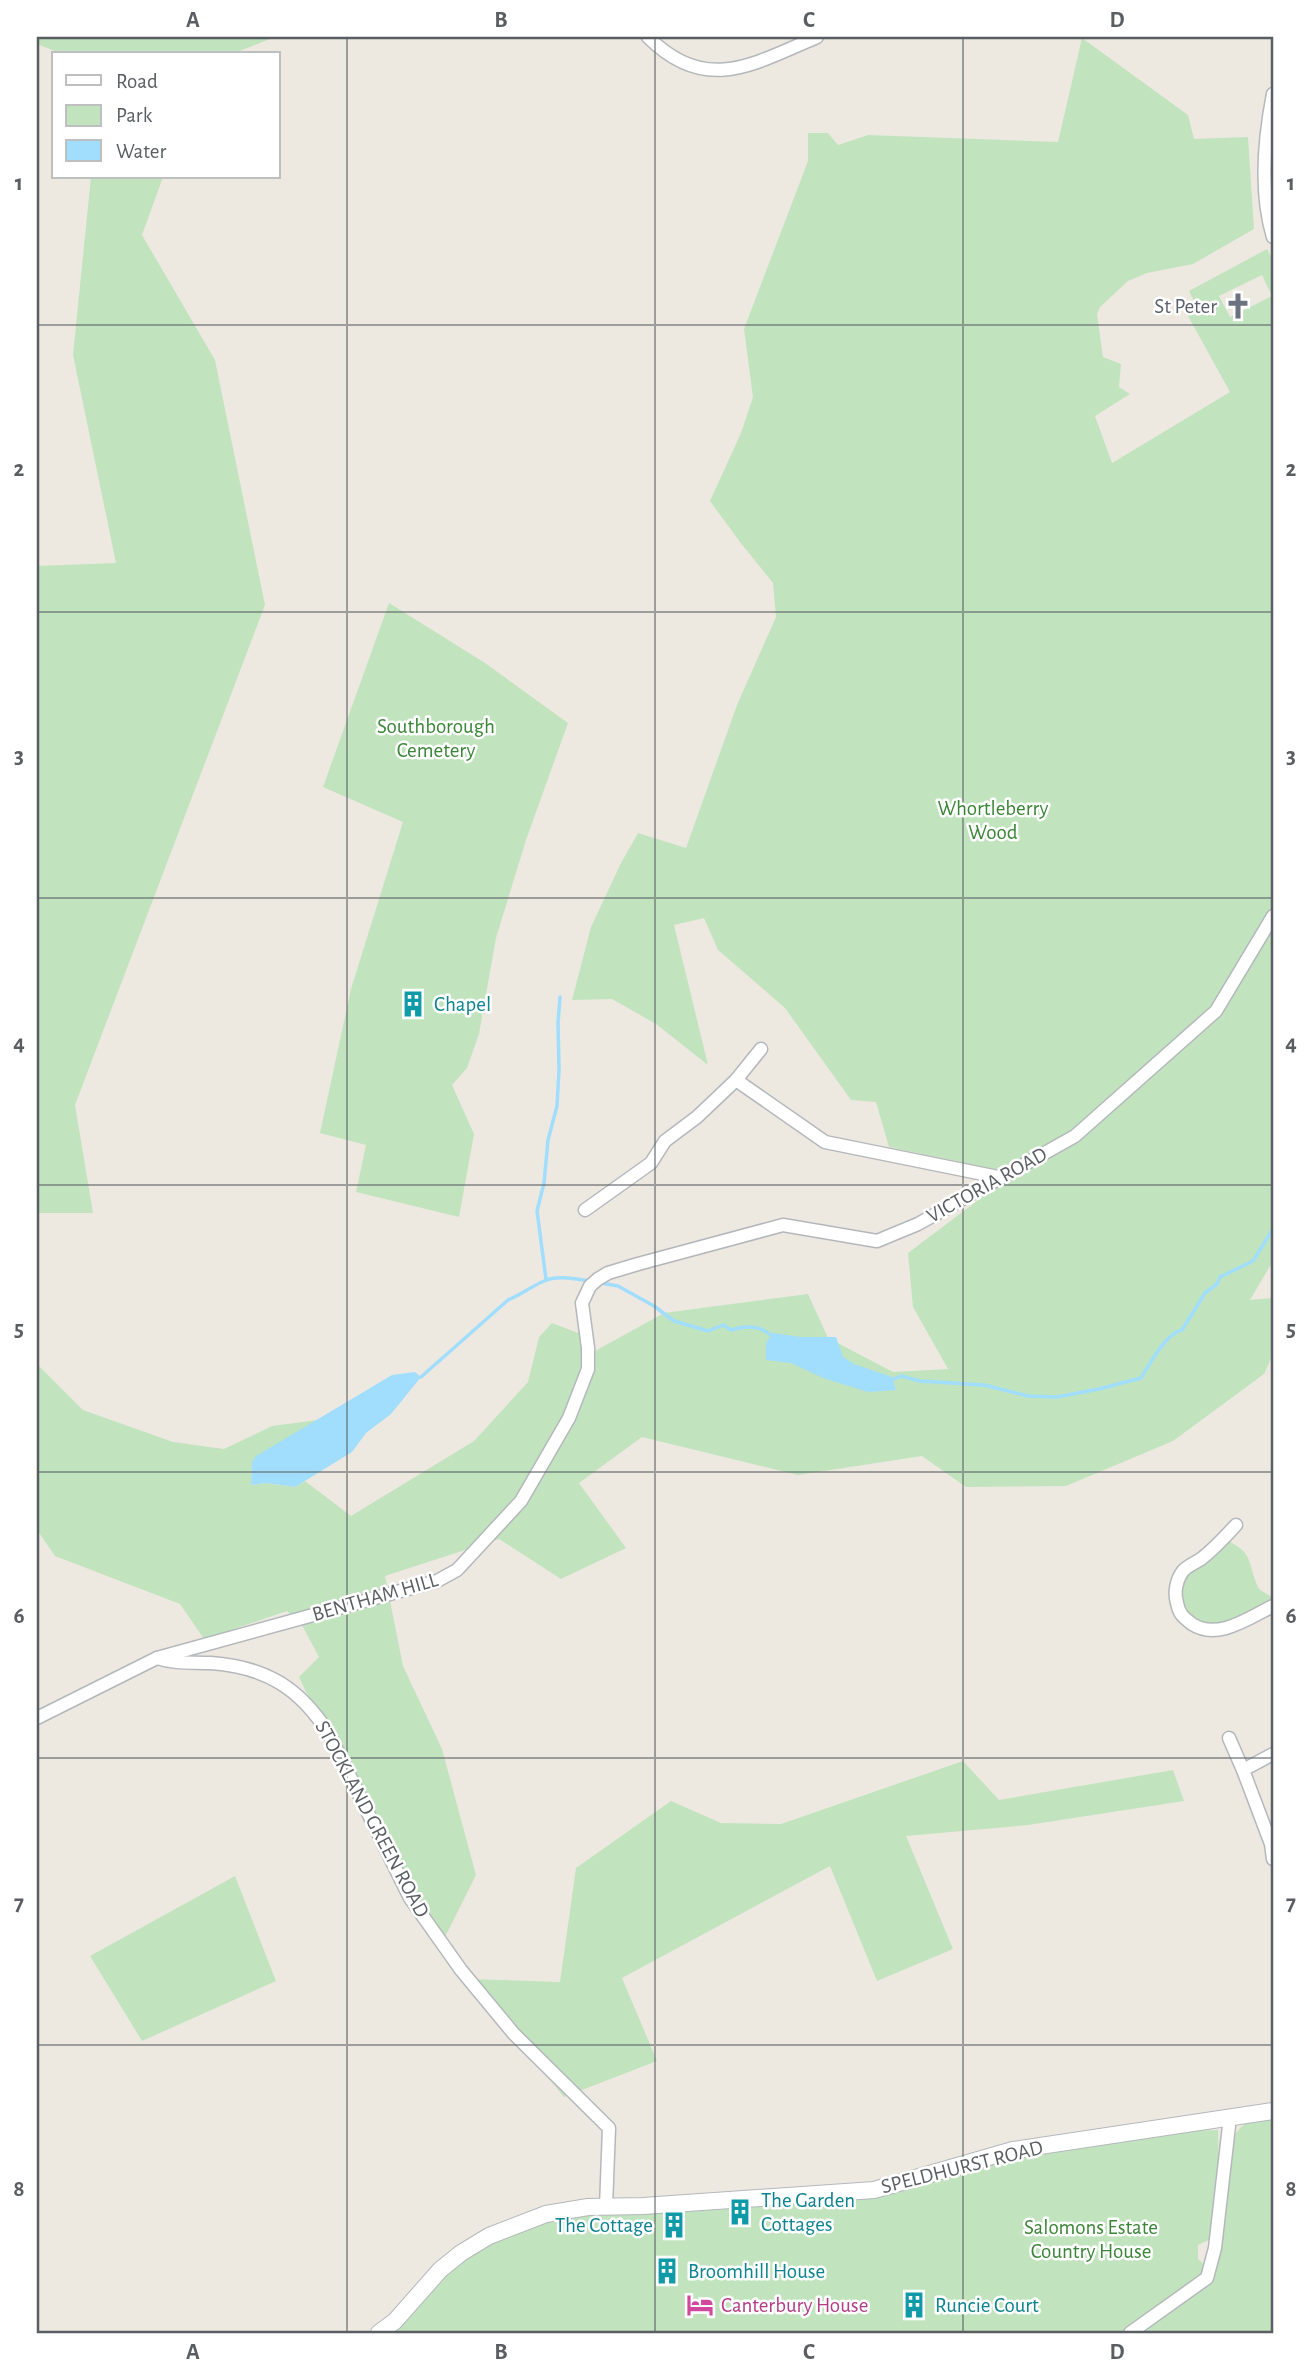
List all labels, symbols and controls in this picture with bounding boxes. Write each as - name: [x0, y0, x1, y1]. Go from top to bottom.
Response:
- text: A: [186, 9, 200, 32]
- text: B: [494, 9, 508, 32]
- text: C: [803, 9, 815, 32]
- text: D: [1109, 9, 1125, 32]
- legend: [52, 52, 280, 178]
- text: Road: [116, 71, 158, 92]
- text: Park: [116, 105, 153, 126]
- text: Water: [116, 141, 166, 162]
- text: 1: [15, 172, 23, 195]
- text: 1: [1287, 172, 1295, 195]
- church icon: St Peter: [1223, 291, 1253, 321]
- place label: St Peter: [1154, 296, 1217, 317]
- text: 2: [14, 458, 25, 481]
- text: 2: [1286, 458, 1297, 481]
- park label: Southborough Cemetery: [377, 716, 495, 761]
- text: 3: [14, 745, 24, 768]
- text: 3: [1286, 745, 1296, 768]
- park label: Whortleberry Wood: [937, 798, 1049, 843]
- building icon: Chapel: [398, 989, 428, 1019]
- place label: Chapel: [434, 994, 491, 1015]
- text: 4: [13, 1032, 25, 1055]
- text: 4: [1285, 1032, 1297, 1055]
- street label: VICTORIA ROAD: [923, 1143, 1051, 1227]
- text: 5: [14, 1318, 24, 1341]
- text: 5: [1286, 1318, 1296, 1341]
- street label: BENTHAM HILL: [310, 1569, 440, 1625]
- text: 6: [13, 1605, 25, 1628]
- text: 6: [1285, 1605, 1297, 1628]
- street label: STOCKLAND GREEN ROAD: [311, 1717, 433, 1921]
- text: 7: [14, 1892, 24, 1915]
- text: 7: [1286, 1892, 1296, 1915]
- street label: SPELDHURST ROAD: [879, 2137, 1045, 2197]
- text: 8: [13, 2178, 25, 2201]
- text: 8: [1285, 2178, 1297, 2201]
- place label: The Garden Cottages: [761, 2190, 855, 2235]
- building icon: The Garden Cottages: [725, 2197, 755, 2227]
- building icon: The Cottage: [659, 2210, 689, 2240]
- place label: The Cottage: [555, 2215, 653, 2236]
- park label: Salomons Estate Country House: [1024, 2217, 1158, 2262]
- building icon: Broomhill House: [652, 2256, 682, 2286]
- place label: Broomhill House: [688, 2261, 825, 2282]
- hotel icon: Canterbury House: [685, 2290, 715, 2320]
- building icon: Runcie Court: [899, 2290, 929, 2320]
- place label: Canterbury House: [721, 2295, 868, 2316]
- place label: Runcie Court: [935, 2295, 1039, 2316]
- text: A: [186, 2341, 200, 2364]
- text: B: [494, 2341, 508, 2364]
- text: C: [803, 2341, 815, 2364]
- text: D: [1109, 2341, 1125, 2364]

